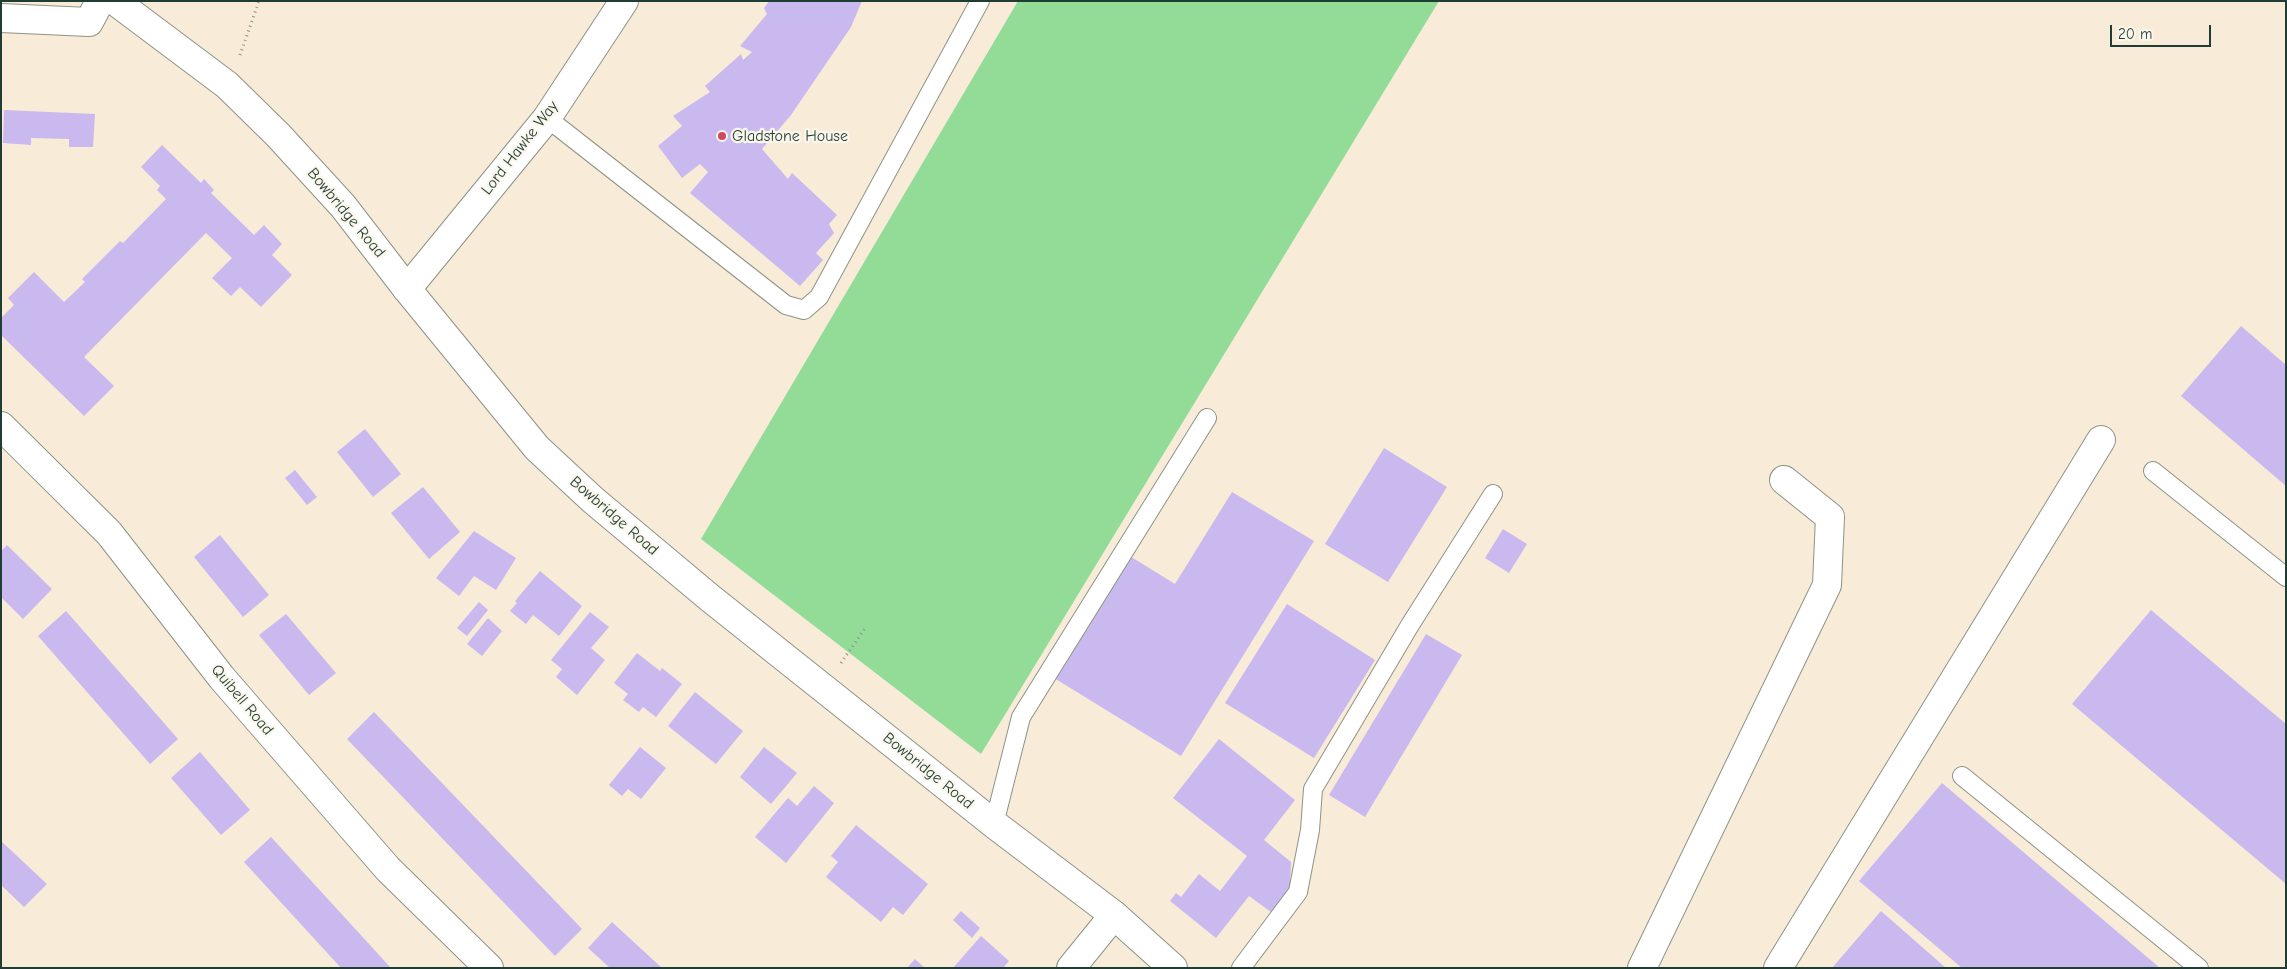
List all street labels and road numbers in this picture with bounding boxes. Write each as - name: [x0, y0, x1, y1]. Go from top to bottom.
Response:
- street label: Lord Hawke Way: [477, 97, 563, 199]
- street label: Bowbridge Road: [303, 164, 389, 262]
- street label: Bowbridge Road: [566, 472, 662, 560]
- street label: Quibell Road: [207, 661, 277, 739]
- street label: Bowbridge Road: [879, 729, 977, 813]

